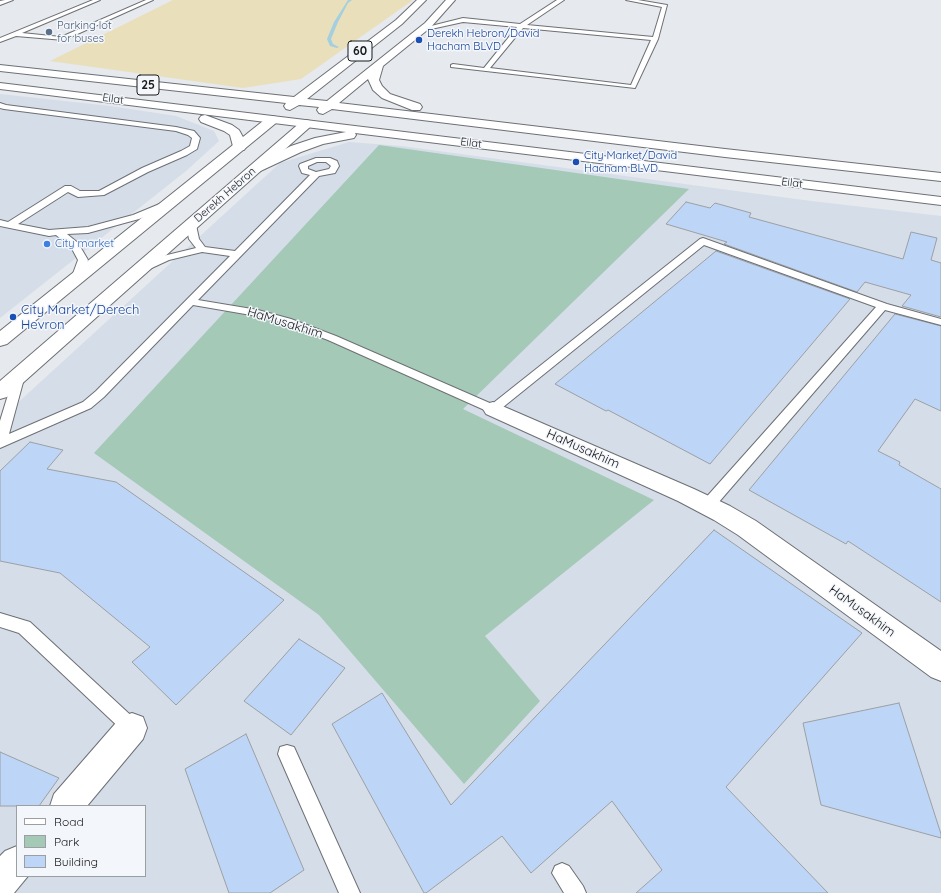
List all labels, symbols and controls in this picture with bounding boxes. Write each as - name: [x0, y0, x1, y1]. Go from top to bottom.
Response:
- place label: Parking lot for buses: [57, 19, 112, 45]
- marker: Parking lot for buses: [44, 27, 54, 37]
- place label: Derekh Hebron/David Hacham BLVD: [427, 27, 539, 53]
- marker: Derekh Hebron/David Hacham BLVD: [414, 35, 424, 45]
- road number: 60: [348, 41, 372, 61]
- road number: 25: [137, 75, 159, 95]
- street label: Eilat: [101, 91, 125, 107]
- street label: Eilat: [460, 135, 482, 151]
- place label: City Market/David Hacham BLVD: [584, 149, 677, 175]
- marker: City Market/David Hacham BLVD: [571, 157, 581, 167]
- street label: Derekh Hebron: [192, 165, 258, 225]
- street label: Eilat: [781, 175, 803, 191]
- place label: City market: [55, 237, 114, 251]
- marker: City market: [42, 239, 52, 249]
- place label: City Market/Derech Hevron: [21, 302, 139, 333]
- street label: HaMusakhim: [245, 304, 325, 342]
- marker: City Market/Derech Hevron: [8, 312, 18, 322]
- street label: HaMusakhim: [544, 426, 622, 472]
- street label: HaMusakhim: [826, 582, 898, 640]
- legend: [16, 805, 146, 877]
- text: Road: [54, 814, 84, 829]
- text: Park: [54, 834, 79, 849]
- text: Building: [54, 854, 98, 869]

